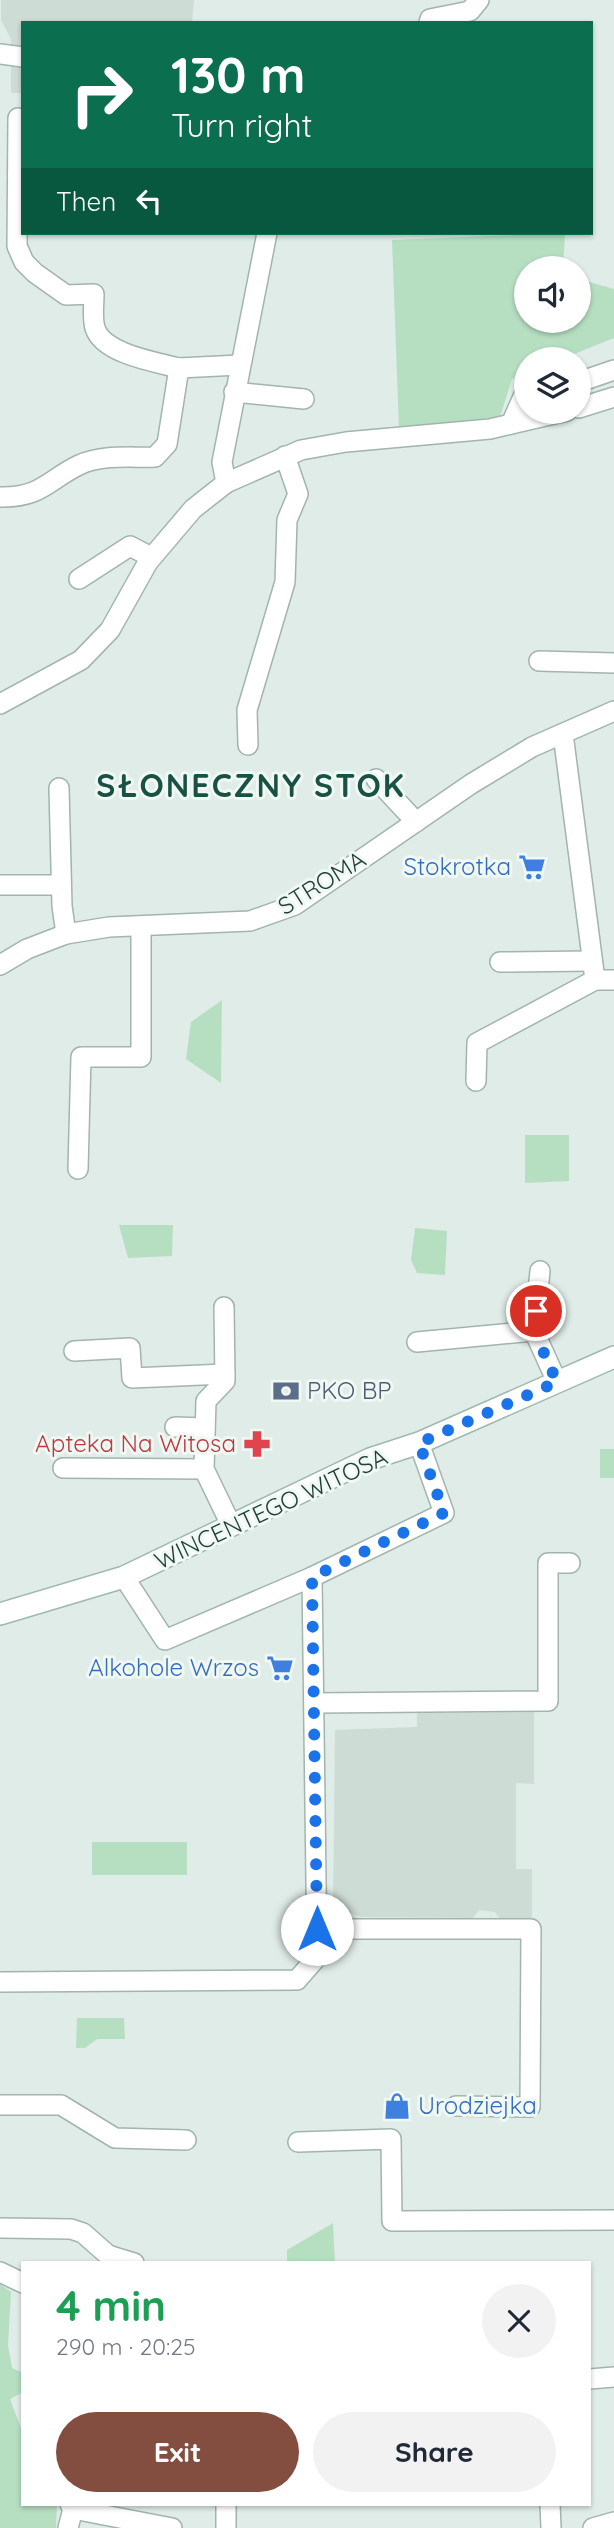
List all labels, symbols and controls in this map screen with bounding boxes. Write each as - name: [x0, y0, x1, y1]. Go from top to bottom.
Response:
- text: 130 m: [171, 44, 305, 105]
- icon: right: [56, 49, 147, 140]
- text: Turn right: [171, 105, 312, 145]
- icon: left: [130, 182, 168, 220]
- text: Then: [56, 185, 116, 218]
- map controls: [514, 256, 591, 424]
- button: sound: [514, 256, 591, 333]
- button: layers: [514, 347, 591, 424]
- district label: SŁONECZNY STOK: [96, 765, 406, 805]
- street label: STROMA: [272, 844, 371, 921]
- place label: Stokrotka: [404, 851, 511, 881]
- supermarket icon: Stokrotka: [517, 852, 547, 882]
- pin: [506, 1281, 566, 1341]
- icon: arrive: [517, 1292, 555, 1330]
- place label: PKO BP: [307, 1375, 392, 1405]
- bank icon: PKO BP: [271, 1376, 301, 1406]
- place label: Apteka Na Witosa: [35, 1428, 236, 1458]
- pharmacy icon: Apteka Na Witosa: [242, 1429, 272, 1459]
- street label: WINCENTEGO WITOSA: [149, 1441, 392, 1575]
- place label: Alkohole Wrzos: [88, 1652, 259, 1682]
- supermarket icon: Alkohole Wrzos: [265, 1653, 295, 1683]
- position arrow: [280, 1892, 354, 1966]
- place label: Urodziejka: [418, 2090, 537, 2120]
- shop icon: Urodziejka: [382, 2091, 412, 2121]
- text: 4 min: [56, 2279, 166, 2332]
- button: close: [482, 2284, 556, 2358]
- text: 290 m · 20:25: [56, 2332, 196, 2361]
- button: Exit: [56, 2412, 299, 2492]
- button: Share: [313, 2412, 556, 2492]

